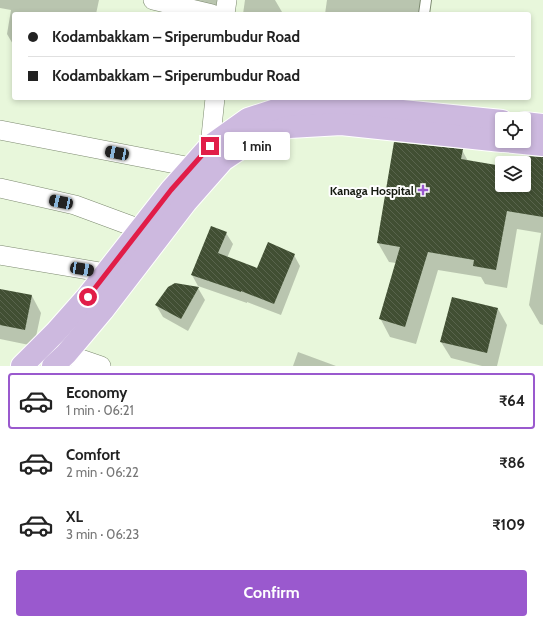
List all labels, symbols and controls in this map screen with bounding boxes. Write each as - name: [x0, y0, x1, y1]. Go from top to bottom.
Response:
- text: Kodambakkam – Sriperumbudur Road: [52, 28, 300, 46]
- text: Kodambakkam – Sriperumbudur Road: [52, 67, 300, 85]
- map controls: [495, 112, 531, 192]
- button: locate: [495, 112, 531, 148]
- callout: 1 min: [224, 132, 290, 160]
- route end: [201, 137, 219, 155]
- text: 1 min: [242, 138, 272, 154]
- car: [104, 145, 130, 161]
- button: layers: [495, 156, 531, 192]
- place label: Kanaga Hospital: [330, 183, 414, 198]
- marker: Kanaga Hospital: [417, 184, 429, 196]
- car: [48, 194, 74, 210]
- car: [69, 261, 95, 277]
- route start: [79, 288, 97, 306]
- icon: car: [18, 383, 54, 419]
- text: Economy: [66, 384, 127, 402]
- text: ₹64: [499, 392, 525, 410]
- text: 1 min · 06:21: [66, 402, 134, 418]
- icon: car: [18, 445, 54, 481]
- text: Comfort: [66, 446, 120, 464]
- text: ₹86: [499, 454, 525, 472]
- text: 2 min · 06:22: [66, 464, 139, 480]
- icon: car: [18, 507, 54, 543]
- text: XL: [66, 508, 83, 526]
- text: ₹109: [492, 516, 525, 534]
- text: 3 min · 06:23: [66, 526, 139, 542]
- button: Confirm: [16, 570, 527, 616]

